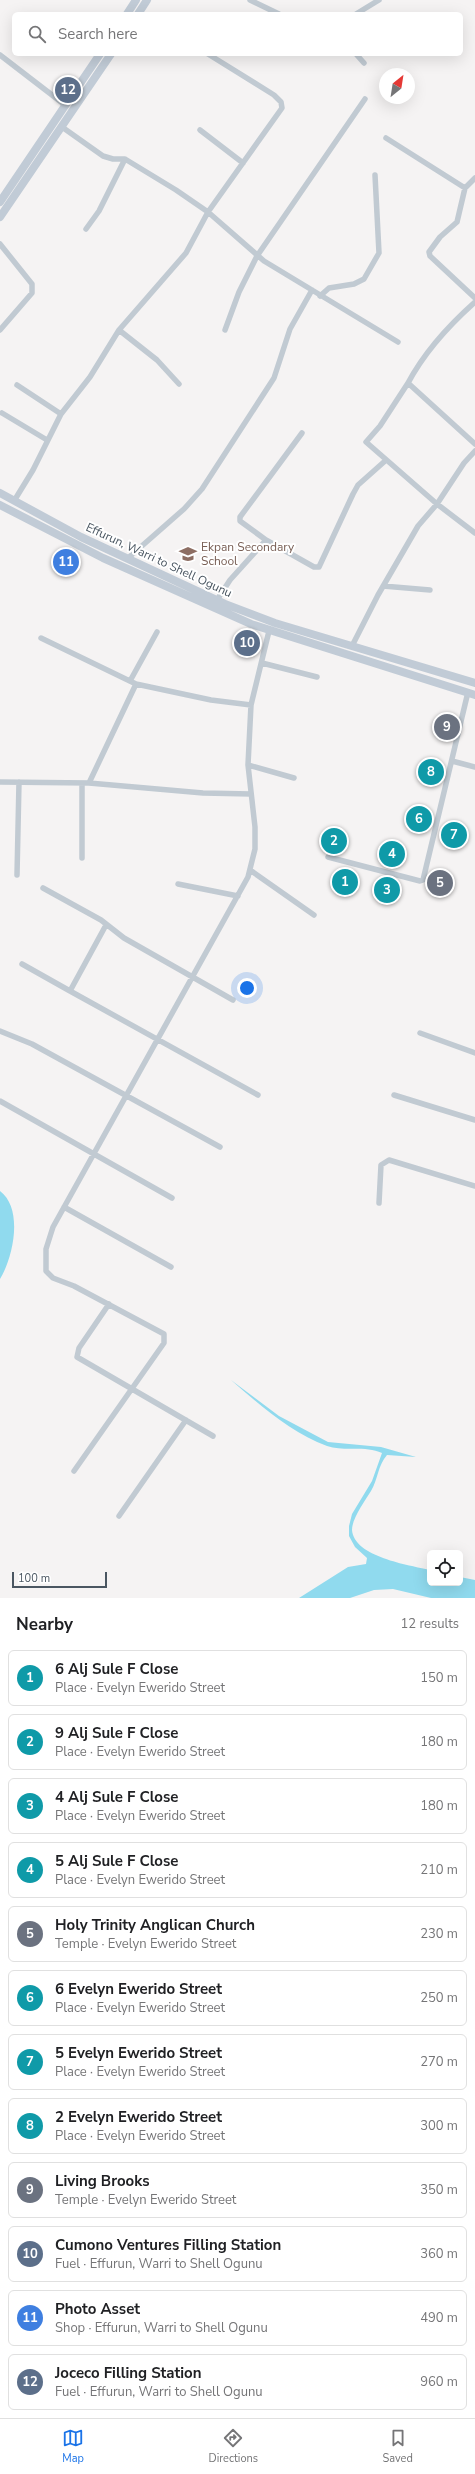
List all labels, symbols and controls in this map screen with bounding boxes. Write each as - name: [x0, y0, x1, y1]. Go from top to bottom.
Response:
- search box: [12, 12, 463, 56]
- icon: search: [26, 23, 48, 45]
- text: Search here: [58, 24, 138, 44]
- north arrow: [379, 68, 415, 104]
- pin: 12: [55, 75, 81, 105]
- street label: Effurun, Warri to Shell Ogunu: [83, 519, 235, 601]
- place label: Ekpan Secondary School: [201, 539, 295, 569]
- school or university icon: Ekpan Secondary School: [178, 544, 198, 564]
- pin: 11: [53, 547, 79, 577]
- pin: 10: [234, 628, 260, 658]
- pin: 9: [434, 712, 460, 742]
- pin: 8: [418, 757, 444, 787]
- pin: 6: [406, 804, 432, 834]
- pin: 7: [441, 820, 467, 850]
- pin: 2: [321, 826, 347, 856]
- pin: 4: [379, 839, 405, 869]
- pin: 1: [332, 867, 358, 897]
- pin: 5: [427, 868, 453, 898]
- pin: 3: [374, 875, 400, 905]
- your location: [237, 978, 257, 998]
- map controls: [427, 1550, 463, 1586]
- button: locate: [427, 1550, 463, 1586]
- scale bar: [12, 1570, 107, 1589]
- text: 100 m: [18, 1571, 50, 1586]
- text: Nearby: [16, 1613, 73, 1636]
- text: 12 results: [400, 1615, 459, 1633]
- text: 6 Alj Sule F Close: [55, 1659, 178, 1679]
- text: 1: [26, 1669, 34, 1687]
- text: 150 m: [420, 1669, 458, 1687]
- text: Place · Evelyn Ewerido Street: [55, 1679, 225, 1697]
- text: 9 Alj Sule F Close: [55, 1723, 178, 1743]
- text: 2: [26, 1733, 34, 1751]
- text: 180 m: [420, 1733, 458, 1751]
- text: Place · Evelyn Ewerido Street: [55, 1743, 225, 1761]
- text: 4 Alj Sule F Close: [55, 1787, 178, 1807]
- text: 3: [26, 1797, 34, 1815]
- text: 180 m: [420, 1797, 458, 1815]
- text: Place · Evelyn Ewerido Street: [55, 1807, 225, 1825]
- text: 5 Alj Sule F Close: [55, 1851, 178, 1871]
- text: 4: [26, 1861, 34, 1879]
- text: 210 m: [420, 1861, 458, 1879]
- text: Place · Evelyn Ewerido Street: [55, 1871, 225, 1889]
- text: Holy Trinity Anglican Church: [55, 1915, 255, 1935]
- text: 5: [26, 1925, 34, 1943]
- text: 230 m: [420, 1925, 458, 1943]
- text: Temple · Evelyn Ewerido Street: [55, 1935, 236, 1953]
- text: 6 Evelyn Ewerido Street: [55, 1979, 222, 1999]
- text: 6: [26, 1989, 34, 2007]
- text: 250 m: [420, 1989, 458, 2007]
- text: Place · Evelyn Ewerido Street: [55, 1999, 225, 2017]
- text: 5 Evelyn Ewerido Street: [55, 2043, 222, 2063]
- text: 7: [26, 2053, 34, 2071]
- text: 270 m: [420, 2053, 458, 2071]
- text: Place · Evelyn Ewerido Street: [55, 2063, 225, 2081]
- text: 2 Evelyn Ewerido Street: [55, 2107, 222, 2127]
- text: 8: [26, 2117, 34, 2135]
- text: 300 m: [420, 2117, 458, 2135]
- text: Place · Evelyn Ewerido Street: [55, 2127, 225, 2145]
- text: Living Brooks: [55, 2171, 149, 2191]
- text: 9: [26, 2181, 34, 2199]
- text: 350 m: [420, 2181, 458, 2199]
- text: Temple · Evelyn Ewerido Street: [55, 2191, 236, 2209]
- text: Cumono Ventures Filling Station: [55, 2235, 281, 2255]
- text: 10: [22, 2245, 38, 2263]
- text: 360 m: [420, 2245, 458, 2263]
- text: Fuel · Effurun, Warri to Shell Ogunu: [55, 2255, 263, 2273]
- text: Photo Asset: [55, 2299, 140, 2319]
- text: 11: [22, 2309, 38, 2327]
- text: 490 m: [420, 2309, 458, 2327]
- text: Shop · Effurun, Warri to Shell Ogunu: [55, 2319, 268, 2337]
- text: Joceco Filling Station: [55, 2363, 202, 2383]
- text: 12: [22, 2373, 38, 2391]
- text: 960 m: [420, 2373, 458, 2391]
- text: Fuel · Effurun, Warri to Shell Ogunu: [55, 2383, 263, 2401]
- tab: Map: [62, 2427, 84, 2466]
- tab: Directions: [208, 2427, 258, 2466]
- tab: Saved: [382, 2427, 413, 2466]

